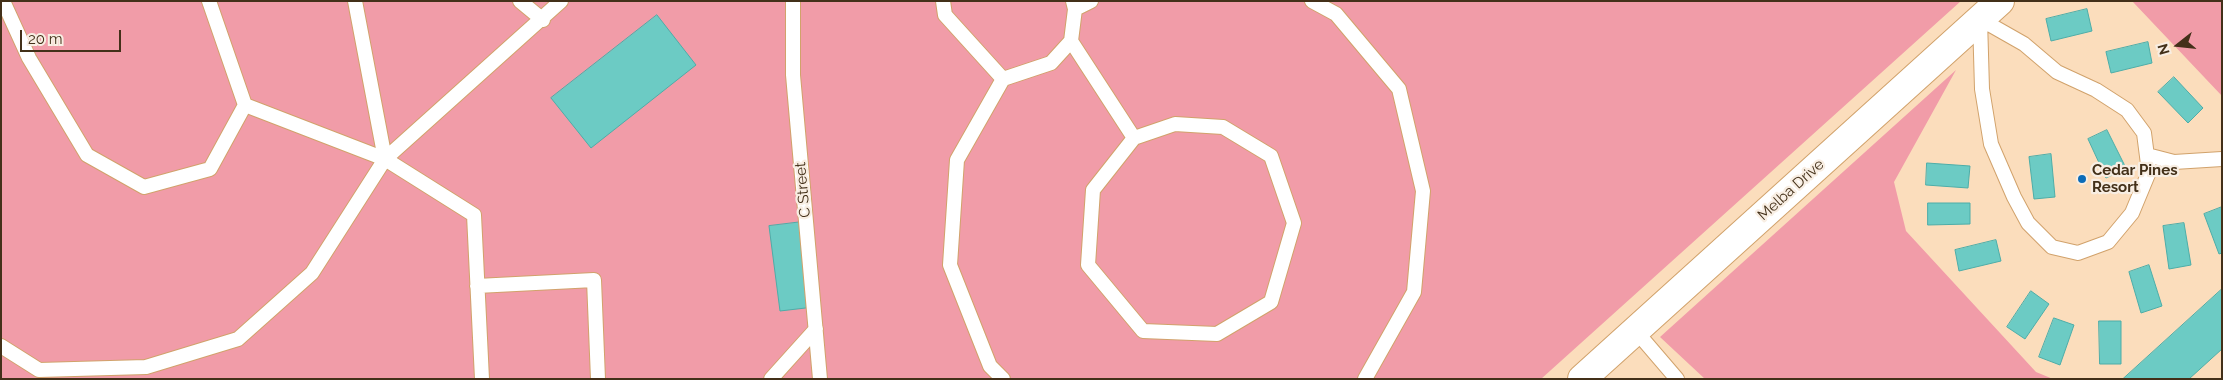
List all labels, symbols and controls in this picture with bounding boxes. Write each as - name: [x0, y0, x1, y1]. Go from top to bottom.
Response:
- scale bar: [22, 20, 124, 52]
- north arrow: [2153, 20, 2203, 70]
- text: 20 m: [28, 30, 63, 48]
- text: N: [2154, 42, 2173, 56]
- street label: Melba Drive: [1754, 156, 1828, 224]
- street label: C Street: [792, 161, 814, 219]
- place label: Cedar Pines Resort: [2092, 161, 2178, 196]
- marker: Cedar Pines Resort: [2076, 173, 2088, 185]

